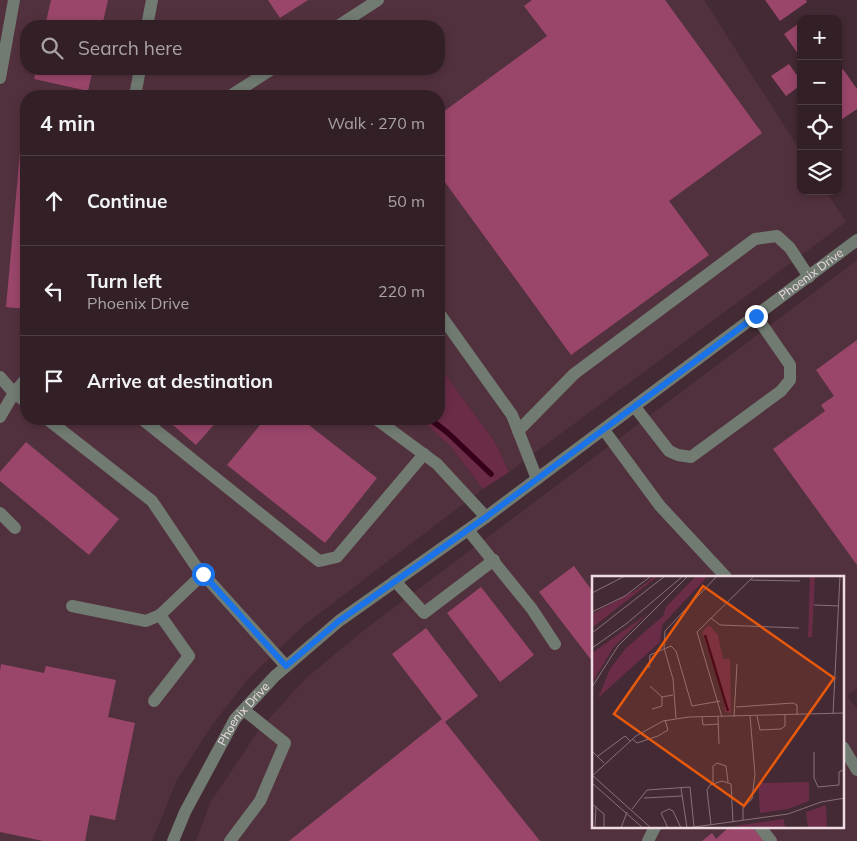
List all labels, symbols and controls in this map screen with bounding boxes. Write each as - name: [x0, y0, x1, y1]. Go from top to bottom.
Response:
- map controls: [797, 15, 842, 195]
- button: +: [797, 15, 842, 60]
- search box: [20, 20, 445, 75]
- icon: search: [38, 34, 66, 62]
- text: Search here: [78, 36, 182, 60]
- button: −: [797, 60, 842, 105]
- button: locate: [797, 105, 842, 150]
- text: 4 min: [40, 110, 95, 136]
- text: Walk · 270 m: [327, 113, 425, 133]
- button: layers: [797, 150, 842, 195]
- icon: ahead: [40, 187, 68, 215]
- text: Continue: [87, 189, 167, 213]
- text: 50 m: [388, 191, 425, 211]
- street label: Phoenix Drive: [776, 245, 846, 303]
- text: Turn left: [87, 269, 162, 293]
- icon: left: [40, 277, 68, 305]
- text: 220 m: [378, 281, 425, 301]
- text: Phoenix Drive: [87, 293, 189, 313]
- route end: [745, 305, 768, 328]
- icon: arrive: [40, 367, 68, 395]
- text: Arrive at destination: [87, 369, 273, 393]
- route start: [192, 563, 215, 586]
- inset map: [592, 576, 844, 828]
- street label: Phoenix Drive: [214, 679, 272, 748]

